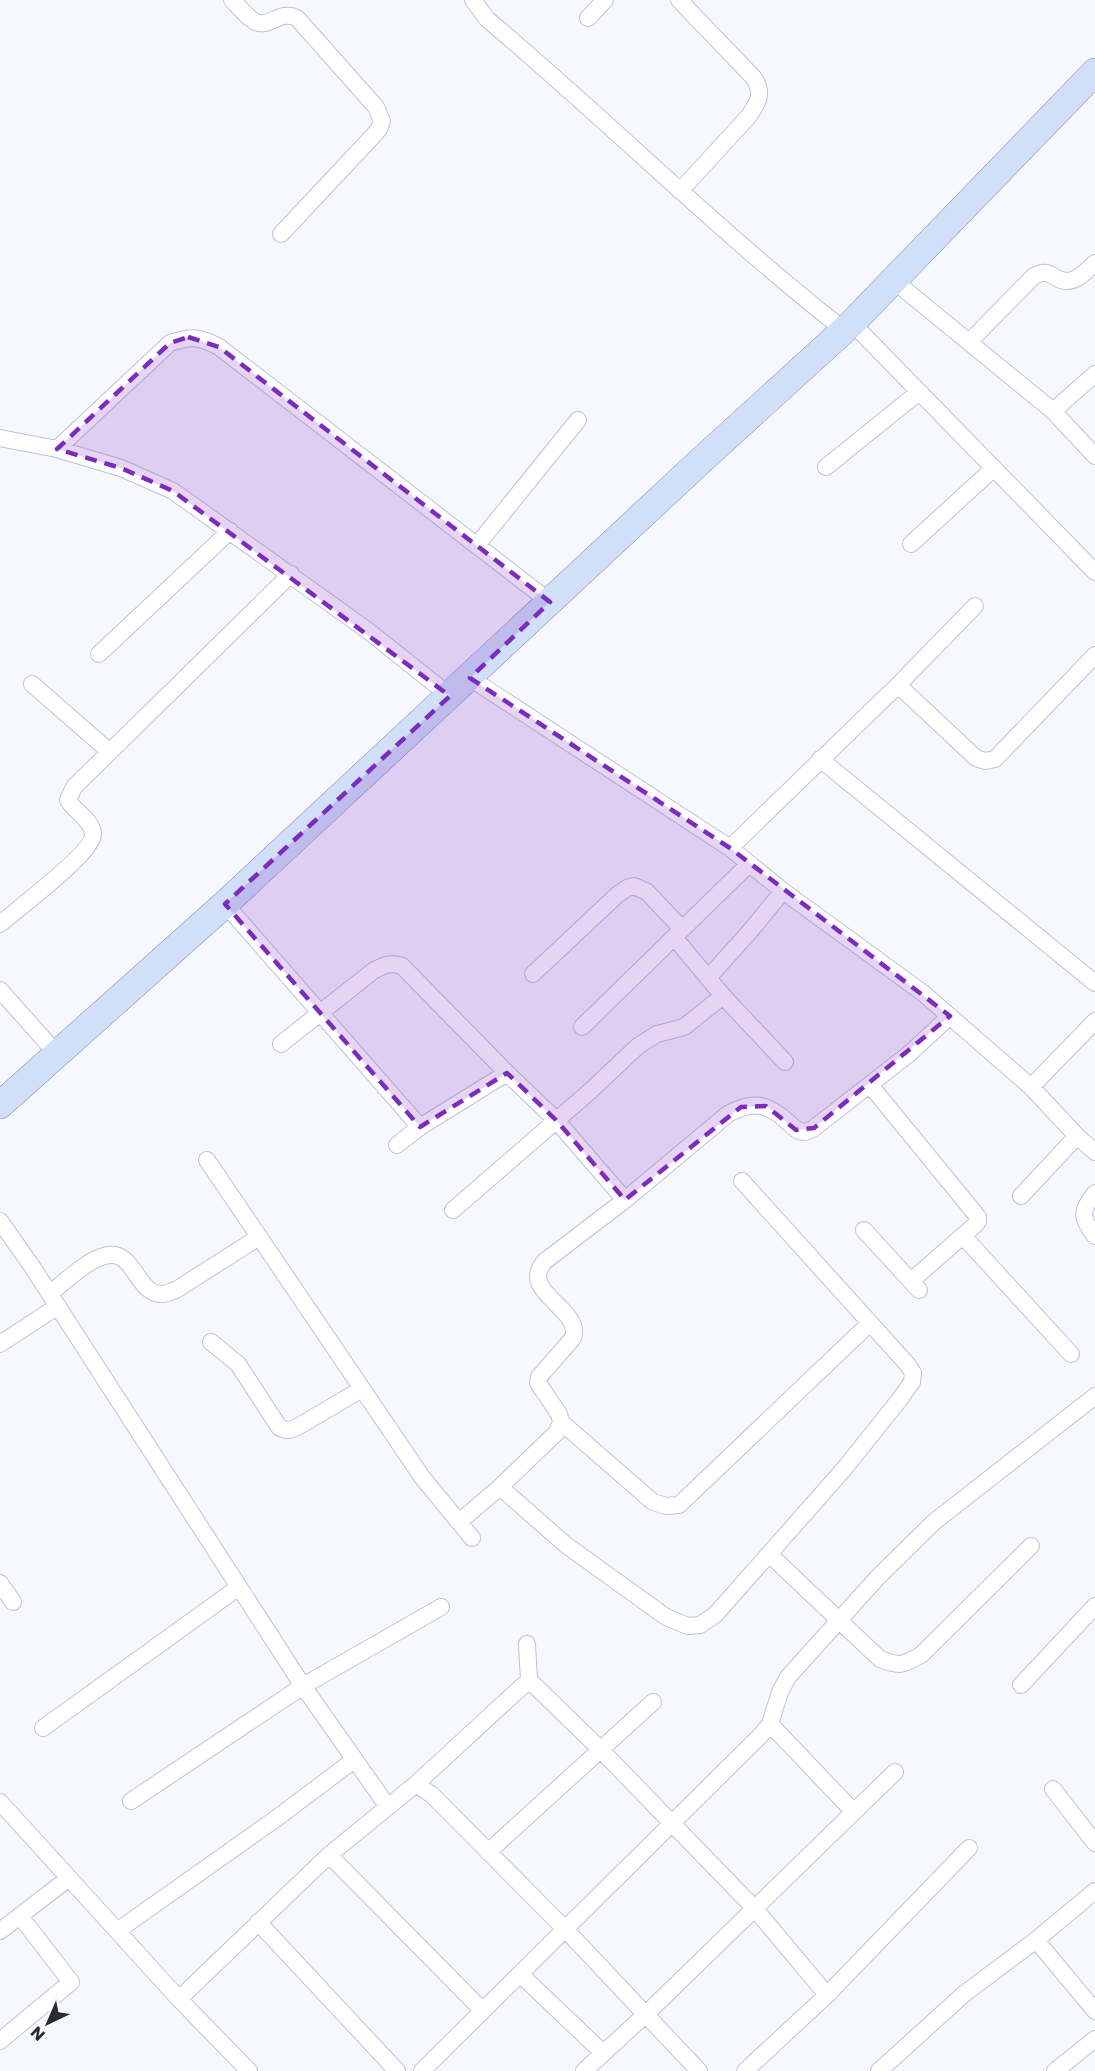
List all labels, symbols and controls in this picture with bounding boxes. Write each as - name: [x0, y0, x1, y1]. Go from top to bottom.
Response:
- north arrow: [18, 1993, 78, 2053]
- text: N: [26, 2021, 50, 2046]

